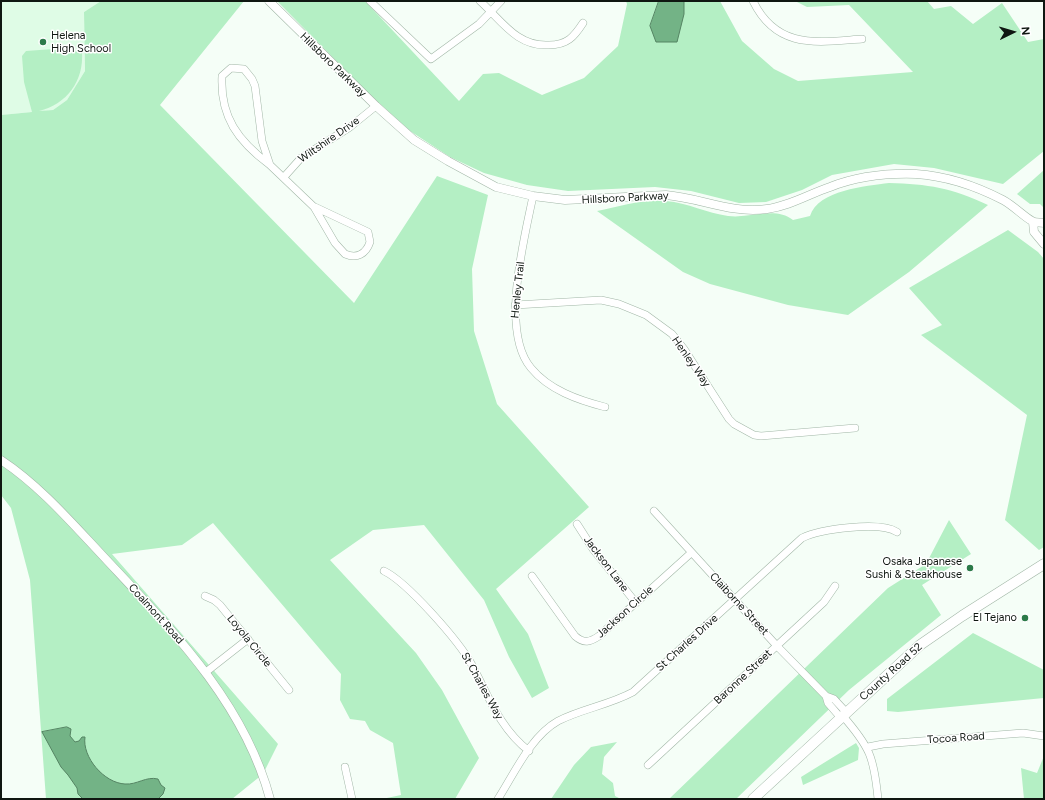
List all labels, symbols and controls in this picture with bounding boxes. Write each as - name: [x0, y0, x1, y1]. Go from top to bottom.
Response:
- north arrow: [993, 12, 1033, 52]
- text: N: [1019, 26, 1032, 36]
- place label: Helena High School: [51, 29, 111, 55]
- street label: Hillsboro Parkway: [297, 30, 369, 100]
- marker: Helena High School: [38, 37, 48, 47]
- street label: Wiltshire Drive: [296, 114, 362, 166]
- street label: Hillsboro Parkway: [581, 189, 669, 207]
- street label: Henley Trail: [508, 261, 528, 319]
- street label: Henley Way: [669, 334, 713, 390]
- street label: Jackson Lane: [581, 534, 631, 594]
- place label: Osaka Japanese Sushi & Steakhouse: [865, 555, 962, 581]
- marker: Osaka Japanese Sushi & Steakhouse: [965, 563, 975, 573]
- street label: Claiborne Street: [707, 570, 771, 638]
- street label: Coalmont Road: [126, 581, 186, 647]
- street label: Jackson Circle: [594, 583, 656, 641]
- place label: El Tejano: [973, 611, 1017, 625]
- street label: Loyola Circle: [224, 612, 274, 670]
- street label: St Charles Drive: [653, 612, 721, 674]
- marker: El Tejano: [1020, 613, 1030, 623]
- street label: County Road 52: [857, 640, 925, 704]
- street label: Baronne Street: [711, 647, 775, 707]
- street label: St Charles Way: [458, 650, 506, 722]
- street label: Tocoa Road: [927, 729, 985, 747]

